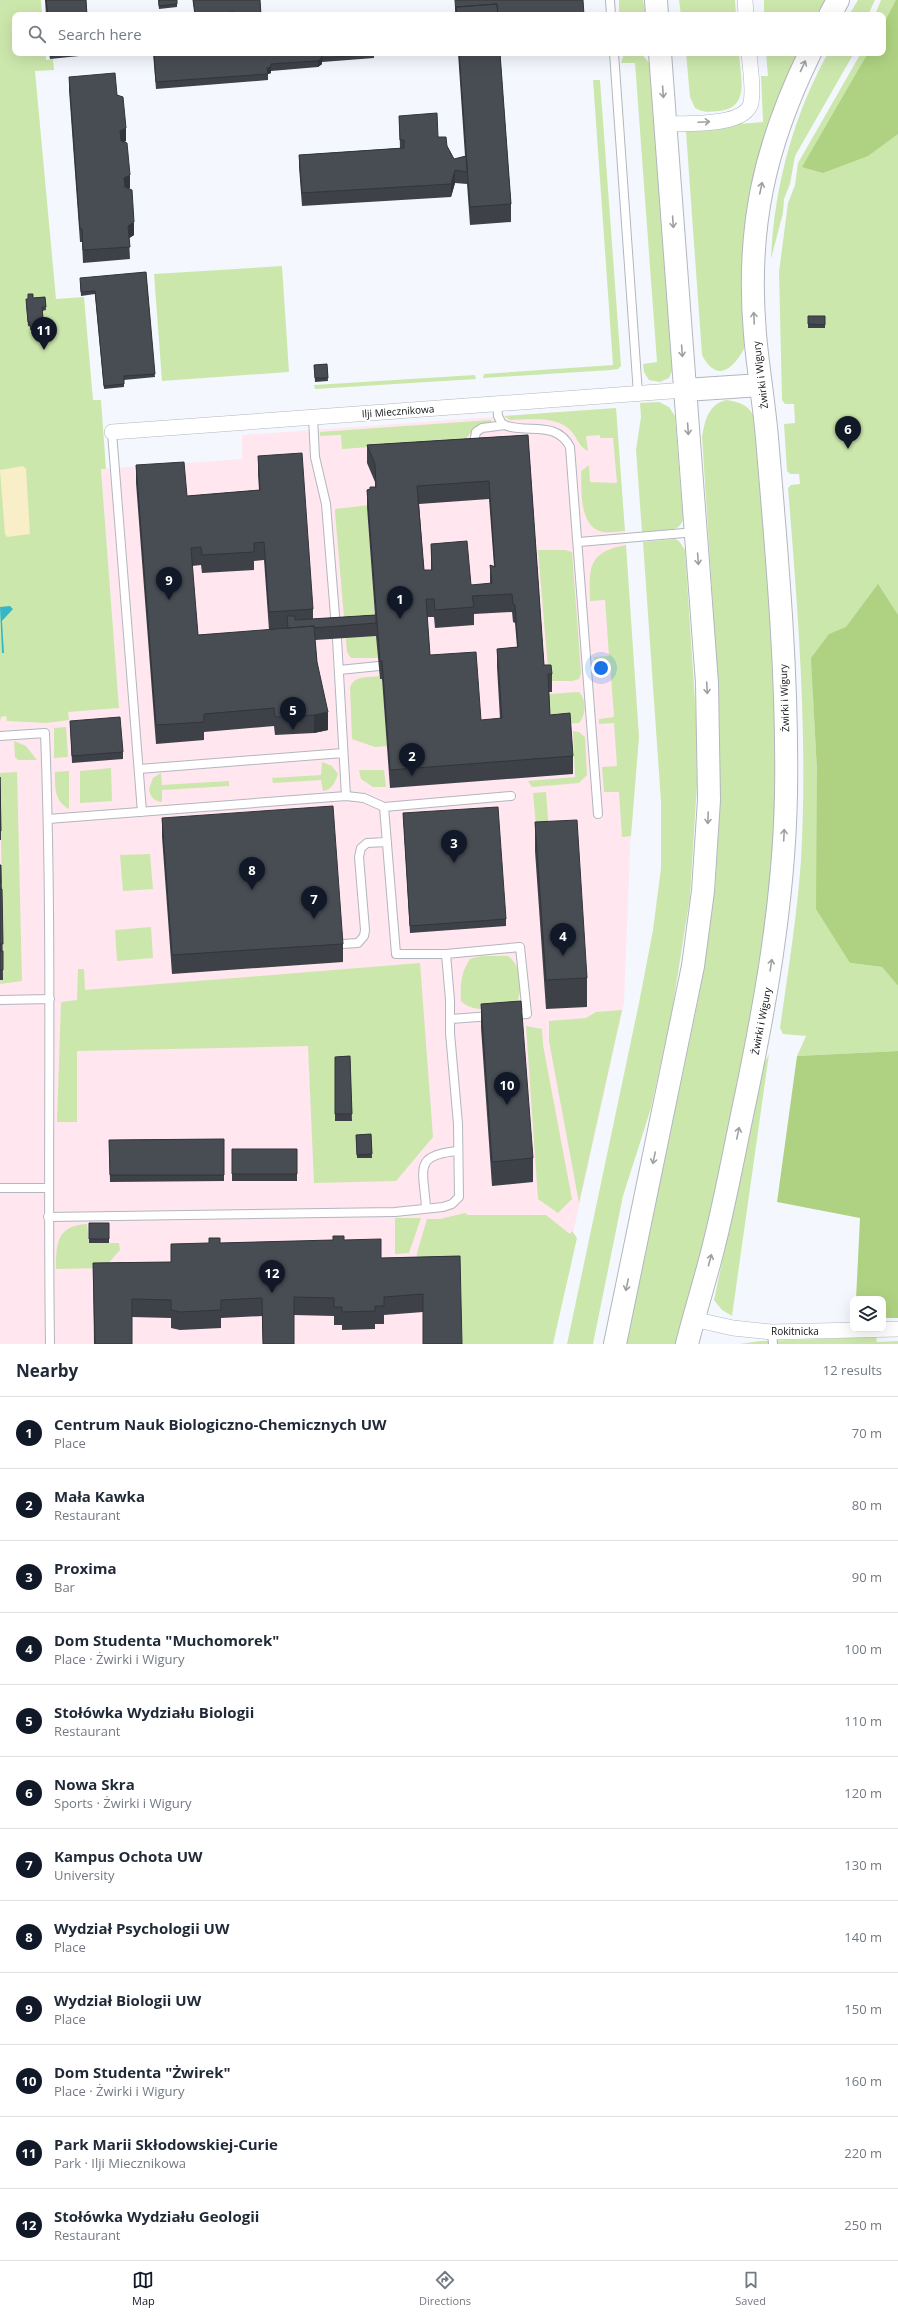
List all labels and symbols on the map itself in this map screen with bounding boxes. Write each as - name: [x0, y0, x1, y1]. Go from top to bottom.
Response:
- one-way arrow: [800, 60, 808, 72]
- one-way arrow: [659, 85, 667, 98]
- one-way arrow: [697, 118, 710, 125]
- one-way arrow: [757, 182, 765, 195]
- one-way arrow: [669, 215, 676, 228]
- one-way arrow: [751, 312, 758, 325]
- pin: 11: [31, 317, 57, 350]
- street label: Żwirki i Wigury: [749, 339, 771, 410]
- one-way arrow: [679, 344, 686, 357]
- street label: Ilji Miecznikowa: [361, 401, 435, 421]
- pin: 6: [835, 416, 861, 449]
- one-way arrow: [684, 422, 692, 435]
- one-way arrow: [695, 552, 702, 565]
- pin: 9: [156, 567, 182, 600]
- pin: 1: [387, 586, 413, 619]
- your location: [591, 658, 611, 678]
- street label: Żwirki i Wigury: [776, 663, 792, 732]
- one-way arrow: [704, 681, 711, 694]
- pin: 5: [280, 697, 306, 730]
- pin: 2: [399, 743, 425, 776]
- one-way arrow: [705, 811, 712, 824]
- one-way arrow: [781, 829, 788, 842]
- pin: 3: [441, 830, 467, 863]
- pin: 8: [239, 857, 265, 890]
- pin: 7: [301, 886, 327, 919]
- pin: 4: [550, 923, 576, 956]
- one-way arrow: [767, 958, 775, 971]
- street label: Żwirki i Wigury: [748, 985, 775, 1056]
- pin: 10: [494, 1072, 520, 1105]
- one-way arrow: [734, 1127, 742, 1140]
- one-way arrow: [650, 1151, 658, 1164]
- one-way arrow: [707, 1254, 714, 1267]
- pin: 12: [259, 1260, 285, 1293]
- one-way arrow: [623, 1278, 631, 1291]
- street label: Rokitnicka: [771, 1324, 819, 1338]

